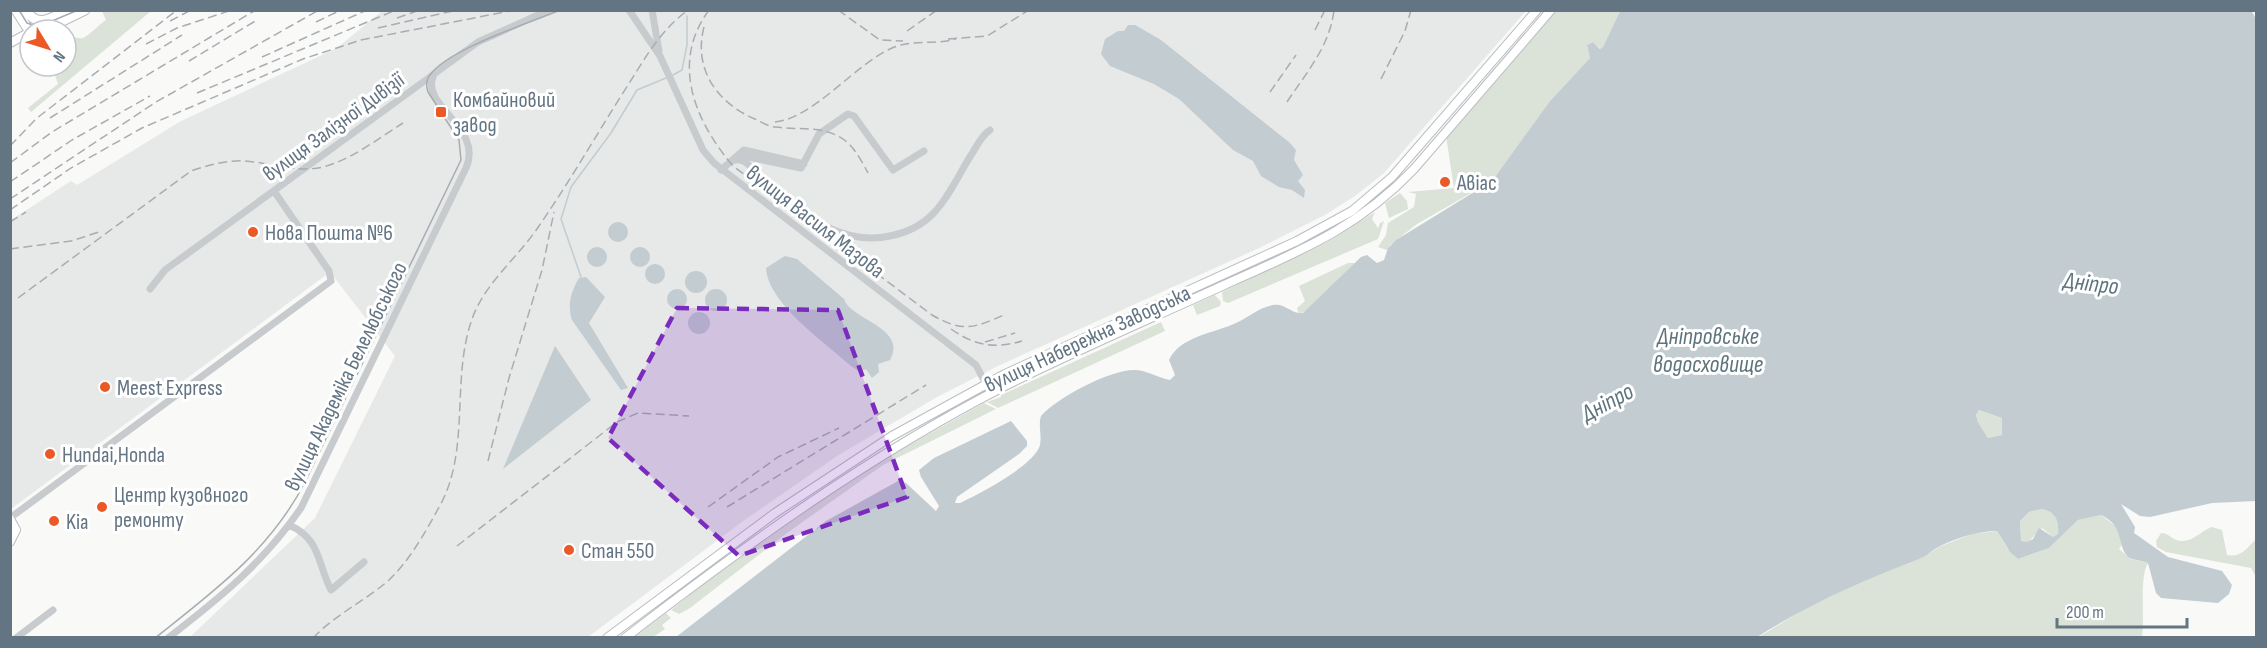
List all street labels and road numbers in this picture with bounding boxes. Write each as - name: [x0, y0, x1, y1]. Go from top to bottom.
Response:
- street label: вулиця Залізної Дивізії: [258, 66, 411, 188]
- street label: вулиця Василя Мазова: [741, 160, 890, 285]
- street label: вулиця Академіка Белелюбського: [279, 258, 414, 496]
- street label: вулиця Набережна Заводська: [980, 280, 1195, 399]

